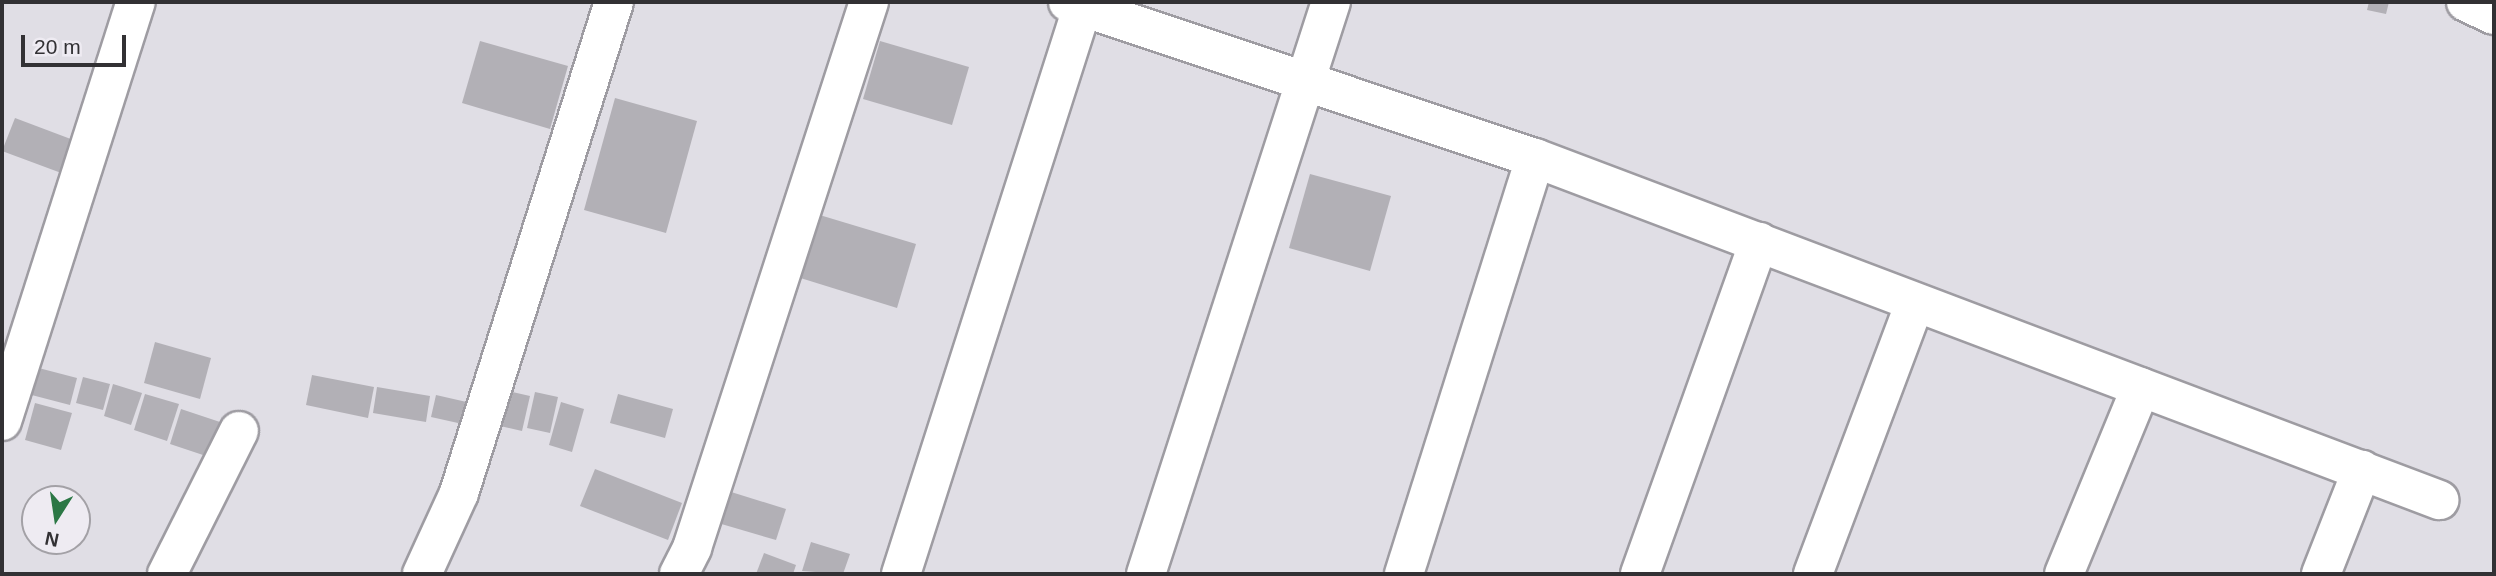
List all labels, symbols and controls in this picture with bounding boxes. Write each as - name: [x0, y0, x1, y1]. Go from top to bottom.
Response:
- scale bar: [24, 21, 130, 65]
- text: 20 m: [34, 35, 81, 58]
- north arrow: [21, 485, 91, 555]
- text: N: [43, 527, 61, 551]

